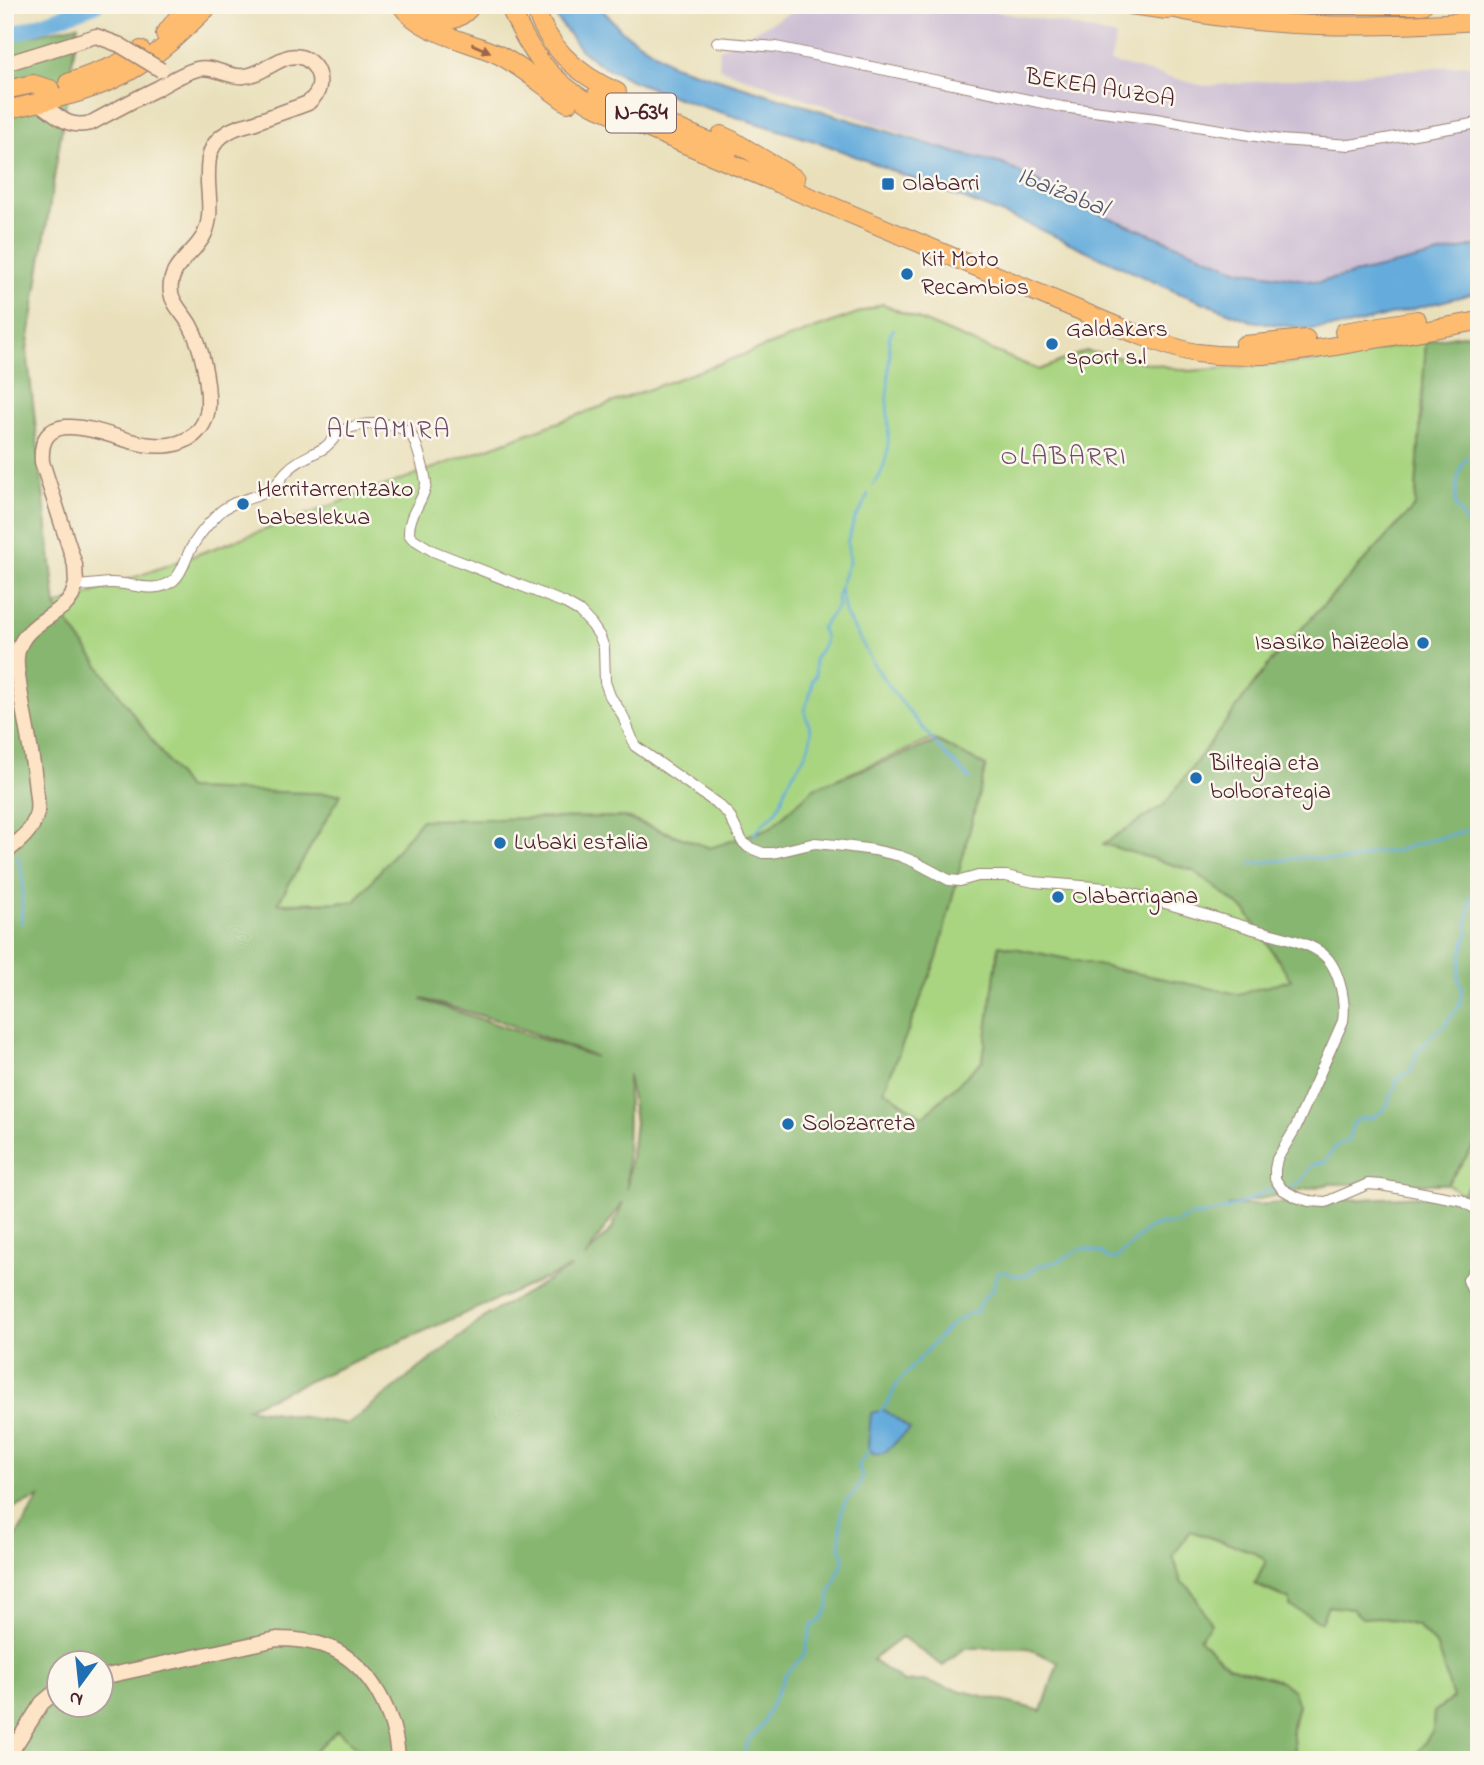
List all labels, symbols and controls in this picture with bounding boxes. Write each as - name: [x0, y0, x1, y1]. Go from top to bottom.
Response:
- one-way arrow: [471, 42, 492, 53]
- street label: BEKEA AUZOA: [1022, 60, 1177, 118]
- road number: N-634: [606, 94, 676, 132]
- water label: Ibaizabal: [1011, 157, 1116, 230]
- place label: Olabarri: [902, 167, 980, 202]
- marker: Olabarri: [880, 176, 896, 192]
- place label: Kit Moto Recambios: [921, 243, 1029, 306]
- marker: Kit Moto Recambios: [899, 266, 915, 282]
- place label: Galdakars sport s.l: [1066, 313, 1168, 376]
- marker: Galdakars sport s.l: [1044, 336, 1060, 352]
- district label: ALTAMIRA: [327, 412, 451, 450]
- district label: OLABARRI: [1000, 439, 1128, 477]
- place label: Herritarrentzako babeslekua: [257, 473, 413, 536]
- marker: Herritarrentzako babeslekua: [235, 496, 251, 512]
- place label: Isasiko haizeola: [1254, 626, 1409, 661]
- marker: Isasiko haizeola: [1415, 635, 1431, 651]
- place label: Biltegia eta bolborategia: [1209, 747, 1331, 810]
- marker: Biltegia eta bolborategia: [1188, 770, 1204, 786]
- place label: Lubaki estalia: [514, 826, 648, 861]
- marker: Lubaki estalia: [492, 835, 508, 851]
- place label: Olabarrigana: [1072, 880, 1198, 915]
- marker: Olabarrigana: [1050, 889, 1066, 905]
- place label: Solozarreta: [802, 1107, 915, 1142]
- marker: Solozarreta: [780, 1116, 796, 1132]
- north arrow: [46, 1650, 116, 1720]
- text: N: [66, 1683, 86, 1713]

